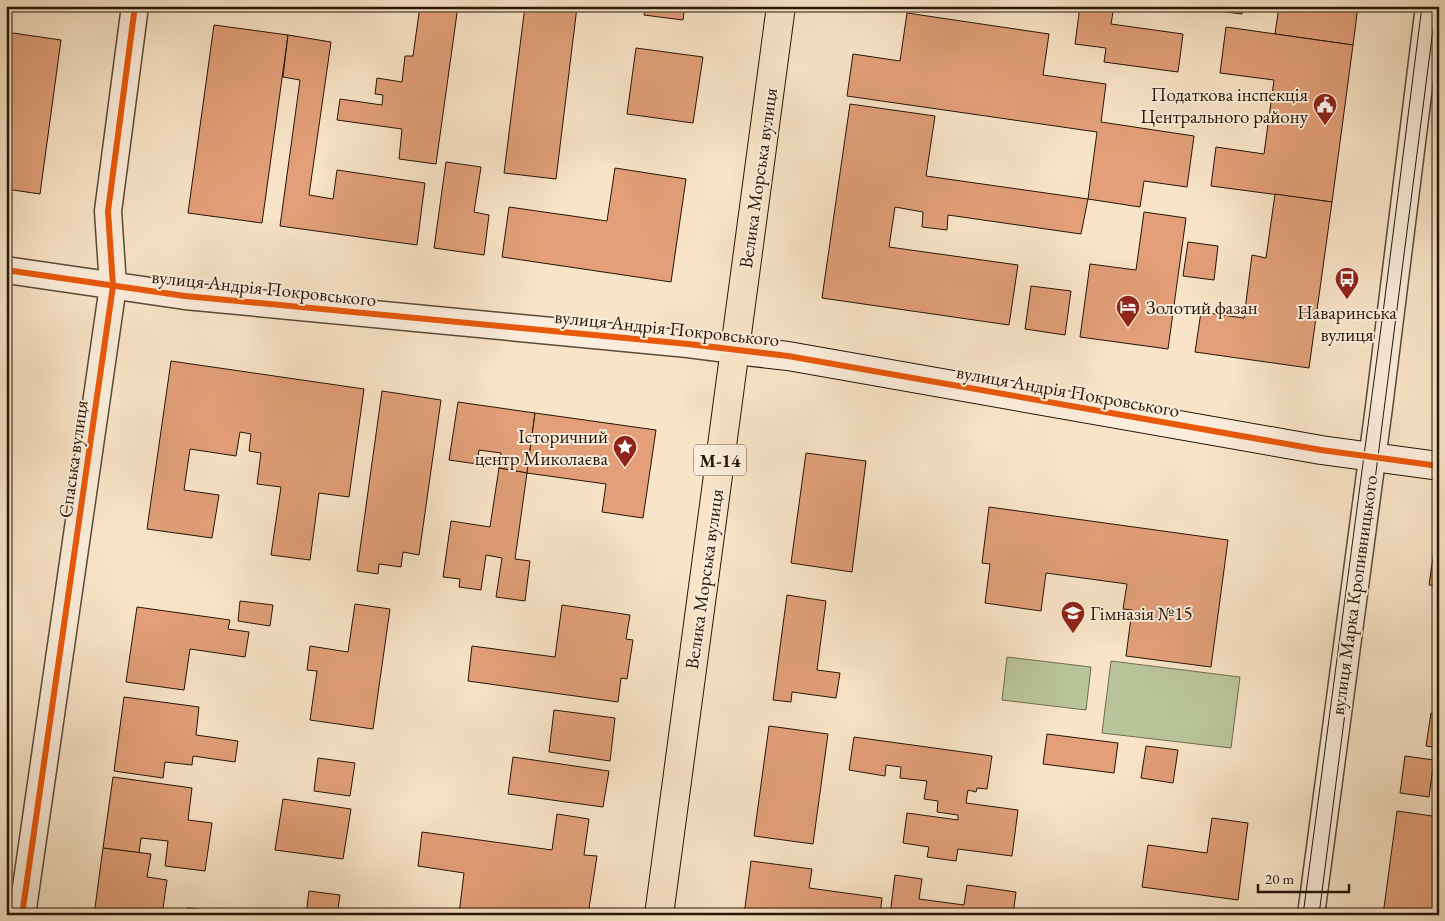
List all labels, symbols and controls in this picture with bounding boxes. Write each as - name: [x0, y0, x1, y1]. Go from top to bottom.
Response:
- place label: Податкова інспекція Центрального району: [1141, 82, 1309, 129]
- street label: Велика Морська вулиця: [733, 86, 783, 270]
- public building icon: Податкова інспекція Центрального району: [1312, 92, 1338, 126]
- street label: вулиця Андрія Покровського: [150, 264, 378, 312]
- bus stop icon: Наваринська вулиця: [1334, 266, 1360, 300]
- hotel icon: Золотий фазан: [1115, 294, 1141, 328]
- place label: Золотий фазан: [1146, 295, 1258, 320]
- place label: Наваринська вулиця: [1297, 300, 1397, 347]
- street label: вулиця Андрія Покровського: [553, 304, 781, 352]
- street label: вулиця Андрія Покровського: [955, 359, 1181, 423]
- street label: Спаська вулиця: [52, 398, 94, 520]
- place label: Історичний центр Миколаєва: [475, 424, 608, 471]
- place icon: Історичний центр Миколаєва: [612, 434, 638, 468]
- road number: М-14: [694, 444, 746, 476]
- street label: вулиця Марка Кропивницького: [1325, 473, 1383, 717]
- street label: Велика Морська вулиця: [679, 487, 729, 671]
- school or university icon: Гімназія №15: [1060, 600, 1086, 634]
- place label: Гімназія №15: [1090, 601, 1193, 626]
- scale bar: [1258, 861, 1349, 893]
- text: 20 m: [1265, 869, 1294, 888]

